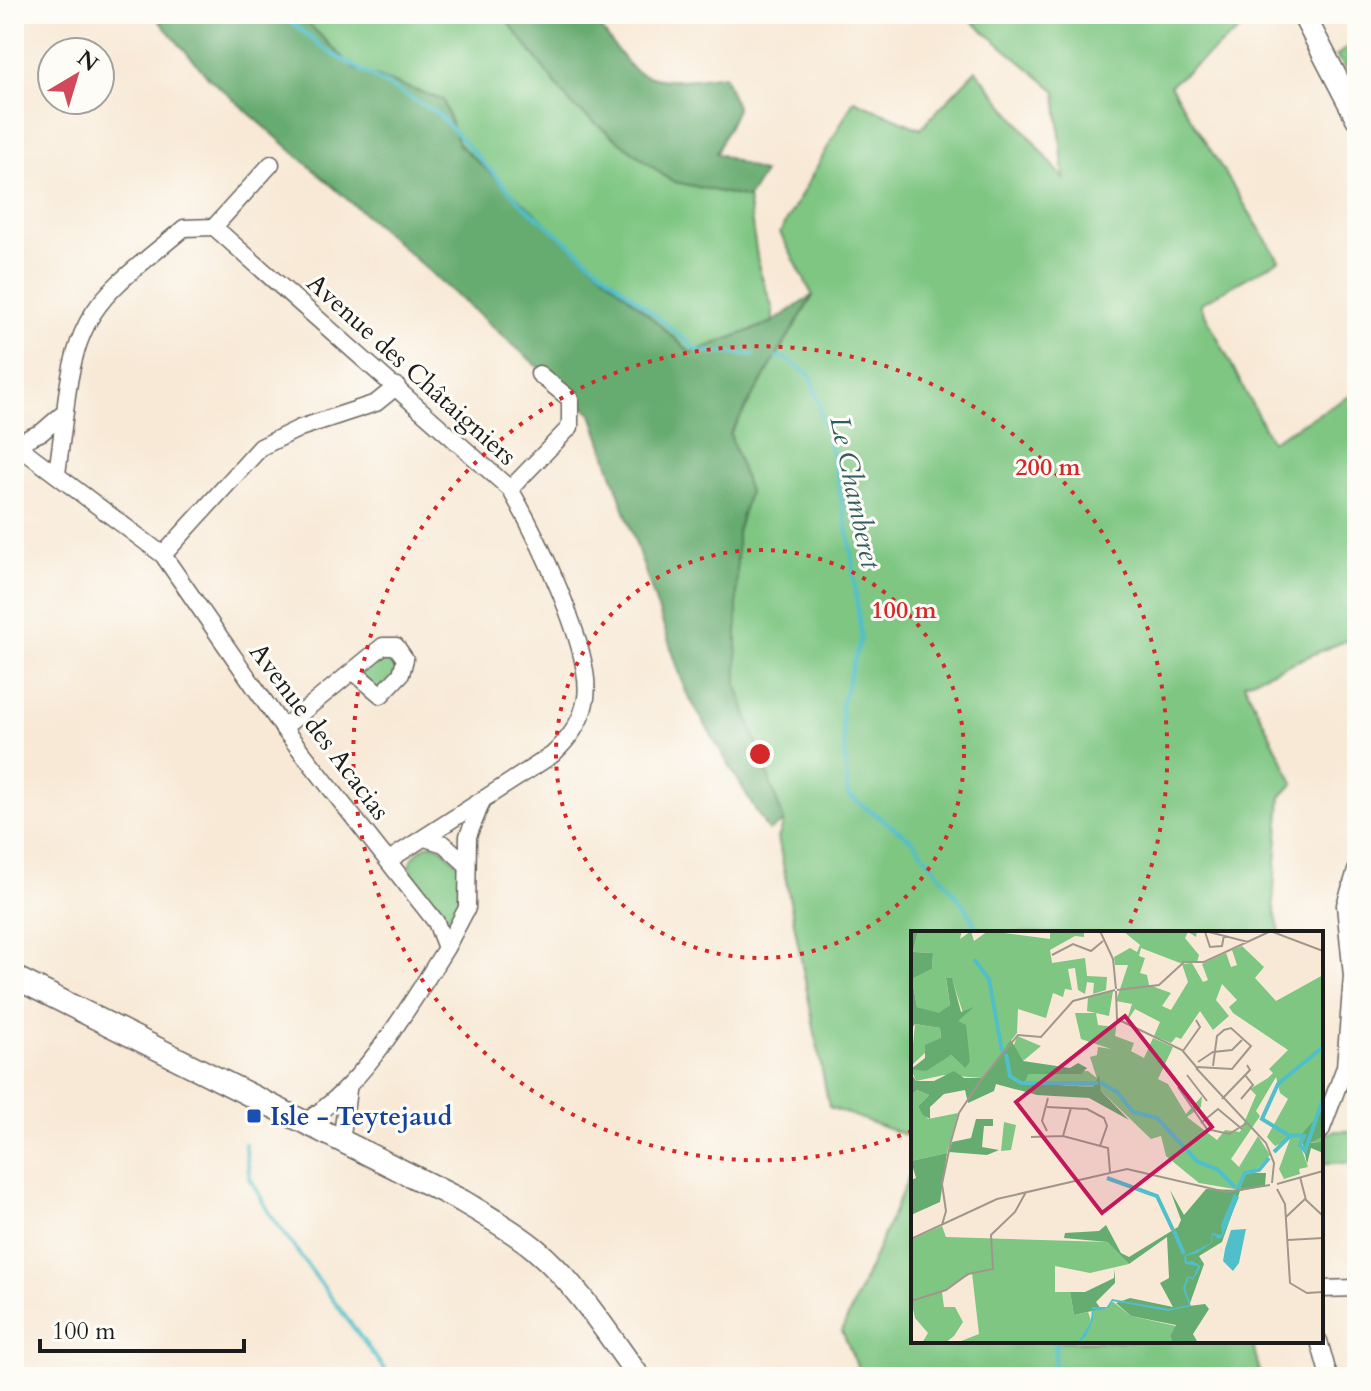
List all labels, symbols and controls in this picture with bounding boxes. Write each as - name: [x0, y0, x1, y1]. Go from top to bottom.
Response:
- north arrow: [36, 36, 116, 116]
- text: N: [71, 43, 104, 79]
- street label: Avenue des Châtaigniers: [299, 266, 524, 473]
- water label: Le Chamberet: [820, 413, 890, 573]
- text: 200 m: [1015, 451, 1082, 484]
- text: 100 m: [871, 594, 938, 627]
- street label: Avenue des Acacias: [241, 636, 398, 827]
- centre of rings: [746, 740, 774, 768]
- inset map: [911, 931, 1323, 1343]
- place label: Isle - Teytejaud: [270, 1099, 452, 1134]
- marker: Isle - Teytejaud: [245, 1107, 263, 1125]
- scale bar: [40, 1303, 244, 1353]
- text: 100 m: [52, 1315, 116, 1348]

